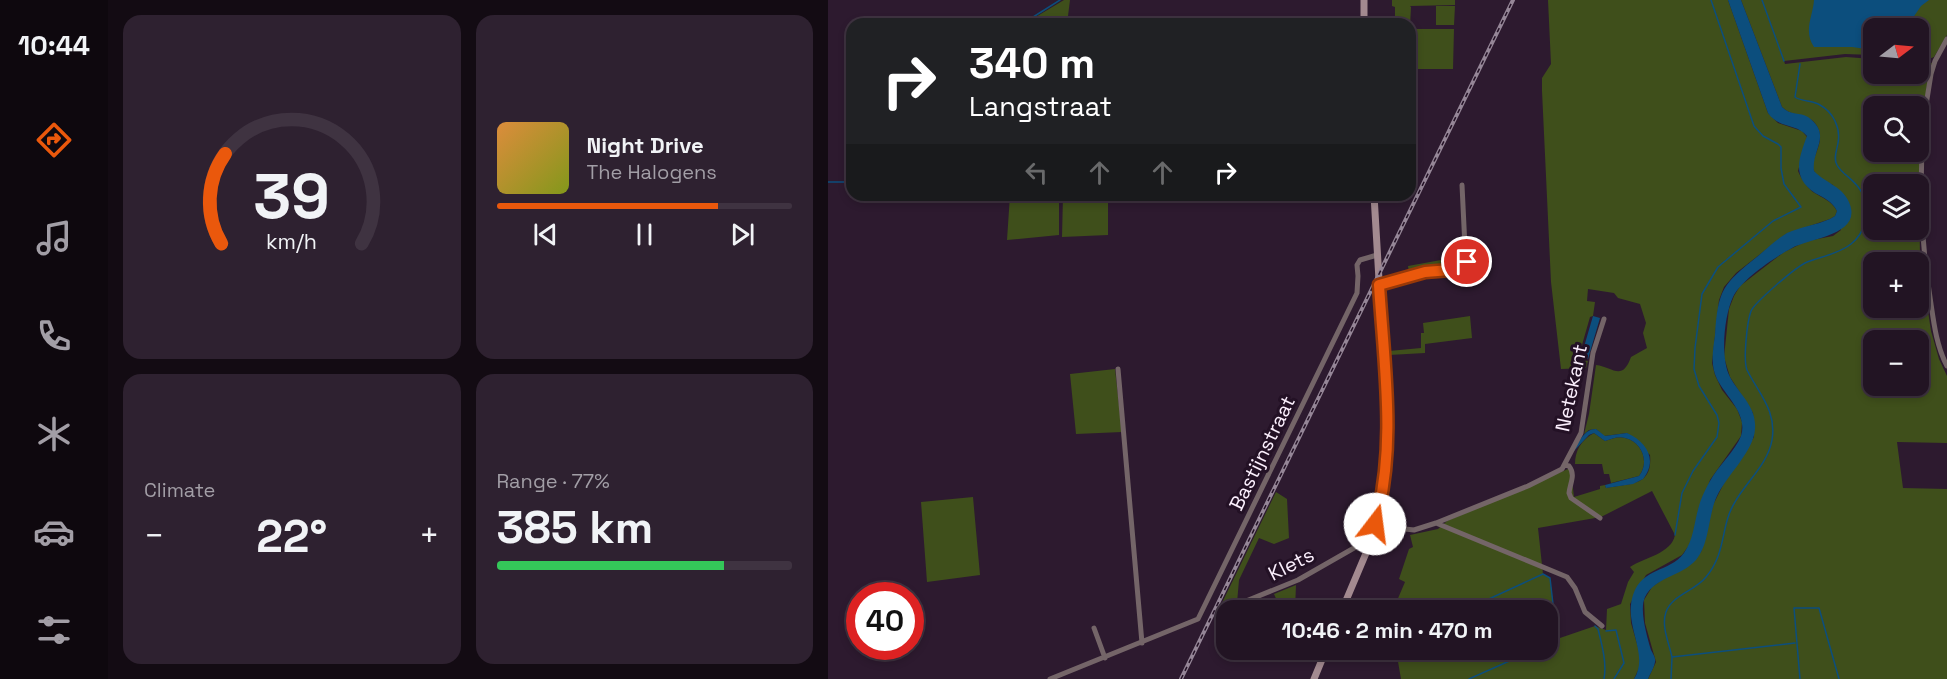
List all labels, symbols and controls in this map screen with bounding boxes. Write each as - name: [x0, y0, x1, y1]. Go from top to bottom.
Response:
- north arrow: [1863, 18, 1929, 84]
- map controls: [1863, 18, 1929, 396]
- text: 10:44: [18, 28, 90, 63]
- text: 340 m: [969, 37, 1095, 90]
- icon: right: [870, 42, 948, 120]
- text: Langstraat: [969, 89, 1112, 124]
- button: search: [1863, 96, 1929, 162]
- icon: directions: [33, 119, 75, 161]
- text: Night Drive: [587, 131, 704, 159]
- icon: left: [1020, 156, 1053, 189]
- icon: ahead: [1083, 156, 1116, 189]
- icon: ahead: [1146, 156, 1179, 189]
- icon: right: [1209, 156, 1242, 189]
- text: 39: [253, 157, 330, 236]
- text: The Halogens: [587, 159, 717, 185]
- button: layers: [1863, 174, 1929, 240]
- icon: music: [33, 217, 75, 259]
- icon: previous: [529, 218, 562, 251]
- icon: pause: [628, 218, 661, 251]
- icon: next: [726, 218, 759, 251]
- text: km/h: [266, 228, 317, 255]
- pin: [1441, 236, 1492, 287]
- icon: arrive: [1450, 245, 1483, 278]
- button: +: [1863, 252, 1929, 318]
- icon: phone: [33, 315, 75, 357]
- button: −: [1863, 330, 1929, 396]
- street label: Netekant: [1549, 342, 1593, 434]
- street label: Bastijnstraat: [1223, 391, 1301, 515]
- icon: climate: [33, 413, 75, 455]
- text: Range · 77%: [497, 468, 610, 494]
- text: Climate: [144, 477, 215, 503]
- position arrow: [1343, 492, 1407, 556]
- text: 385 km: [497, 499, 653, 556]
- text: 22°: [256, 508, 327, 565]
- icon: car: [33, 511, 75, 553]
- text: −: [144, 515, 164, 557]
- text: +: [419, 515, 439, 557]
- street label: Klets: [1264, 541, 1318, 587]
- speed limit sign: 40: [846, 582, 924, 660]
- icon: filters: [33, 609, 75, 651]
- text: 10:46 · 2 min · 470 m: [1282, 616, 1492, 644]

